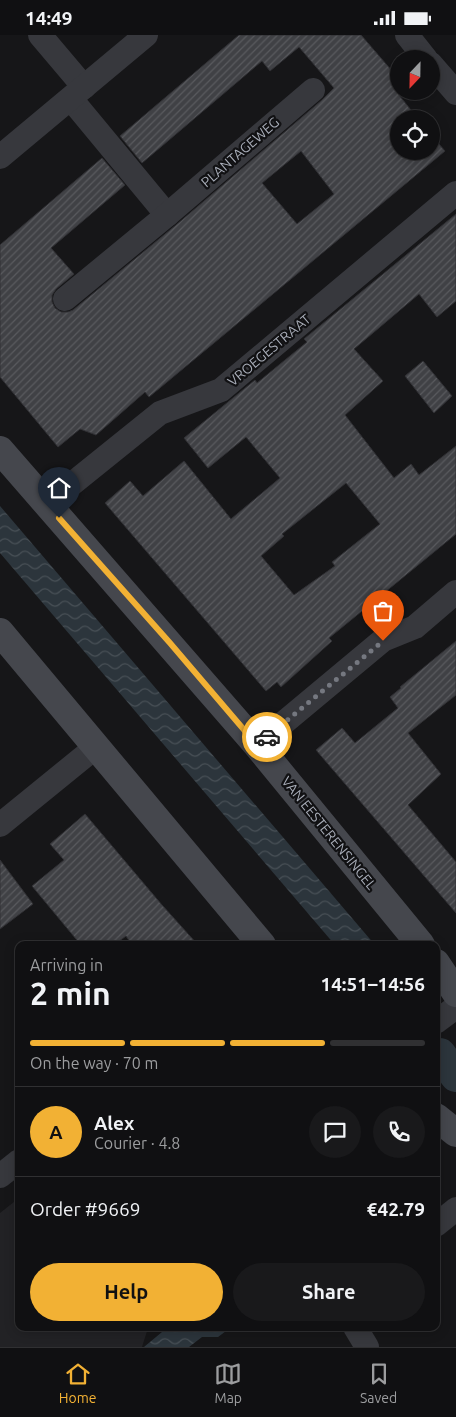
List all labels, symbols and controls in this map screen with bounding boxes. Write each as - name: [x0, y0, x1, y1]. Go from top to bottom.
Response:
- text: 14:49: [25, 7, 73, 29]
- north arrow: [390, 50, 440, 100]
- map controls: [390, 50, 440, 160]
- button: locate: [390, 110, 440, 160]
- street label: PLANTAGEWEG: [198, 114, 282, 190]
- street label: VROEGESTRAAT: [224, 311, 314, 389]
- pin: [38, 467, 80, 518]
- icon: home: [45, 474, 73, 502]
- pin: [362, 590, 404, 641]
- icon: bag: [369, 597, 397, 625]
- courier: [242, 712, 292, 762]
- icon: car: [253, 723, 281, 751]
- street label: VAN EESTERENSINGEL: [278, 773, 380, 893]
- text: Arriving in: [30, 956, 103, 974]
- text: 14:51–14:56: [320, 973, 425, 995]
- text: 2 min: [30, 975, 111, 1011]
- text: On the way · 70 m: [30, 1054, 158, 1072]
- button: chat: [309, 1106, 361, 1158]
- button: phone: [373, 1106, 425, 1158]
- text: Alex: [94, 1112, 134, 1134]
- text: A: [49, 1121, 63, 1143]
- text: Courier · 4.8: [94, 1134, 180, 1152]
- text: Order #9669: [30, 1198, 140, 1220]
- text: €42.79: [367, 1198, 425, 1220]
- button: Help: [30, 1263, 223, 1321]
- button: Share: [233, 1263, 425, 1321]
- tab: Home: [59, 1360, 97, 1406]
- tab: Map: [214, 1360, 242, 1406]
- tab: Saved: [360, 1360, 397, 1406]

